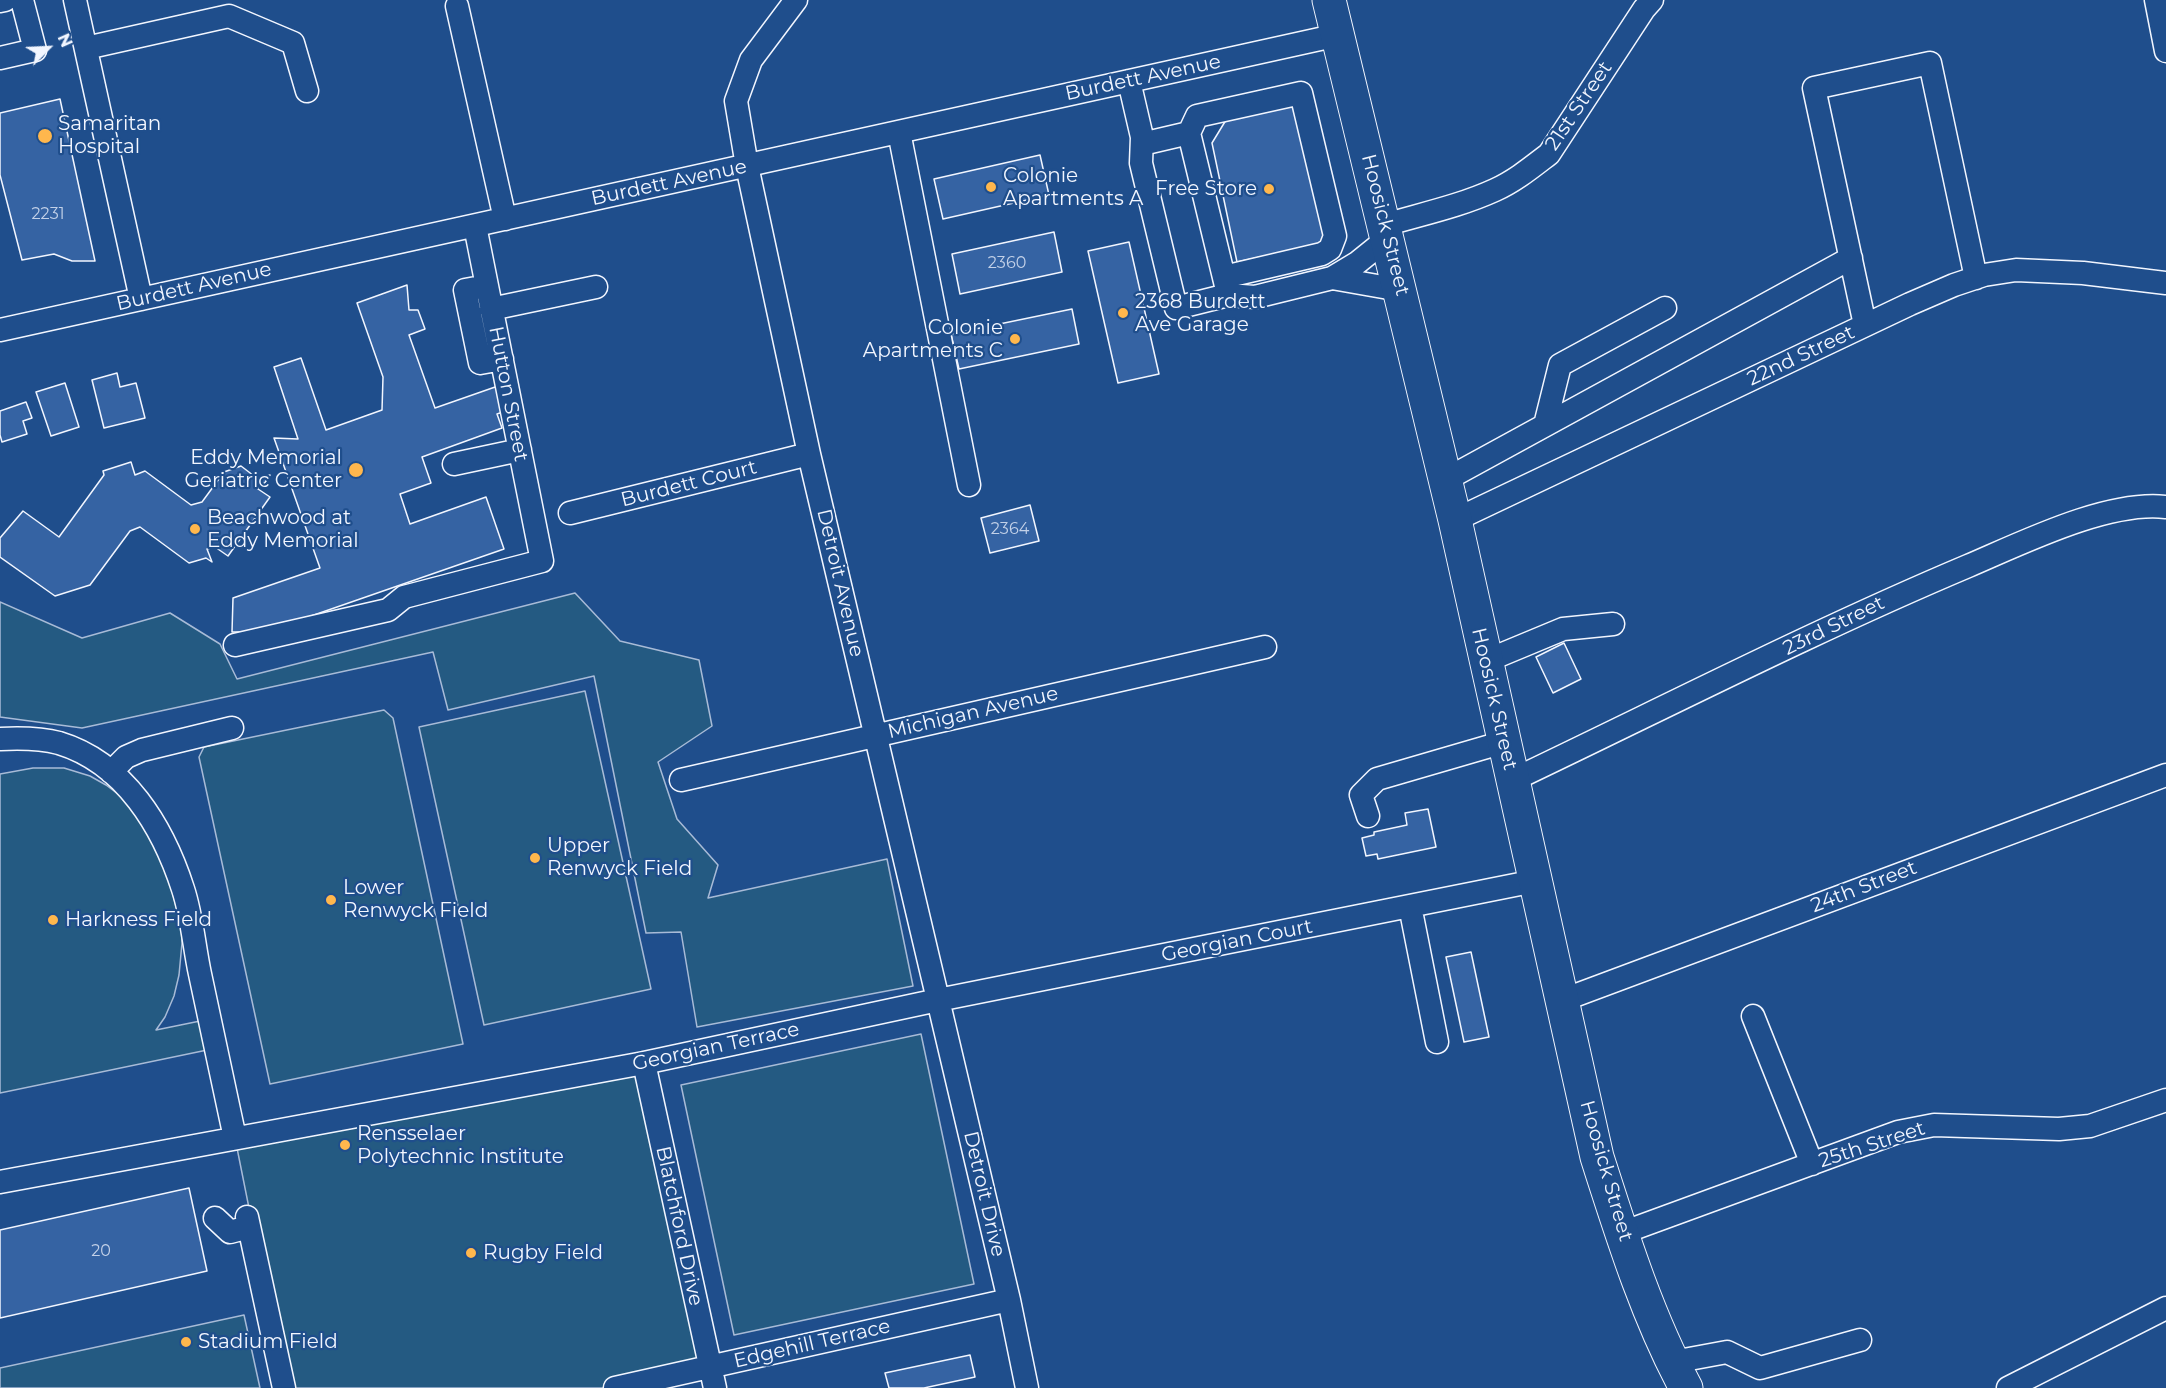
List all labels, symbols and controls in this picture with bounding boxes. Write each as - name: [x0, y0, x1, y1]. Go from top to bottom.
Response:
- north arrow: [18, 18, 78, 78]
- text: N: [54, 31, 76, 50]
- street label: Burdett Avenue: [1063, 50, 1223, 106]
- street label: 21st Street: [1540, 57, 1618, 155]
- place label: Samaritan Hospital: [58, 112, 161, 159]
- marker: Samaritan Hospital: [36, 127, 54, 145]
- street label: Hoosick Street: [1356, 152, 1414, 298]
- street label: Burdett Avenue: [589, 155, 749, 211]
- place label: Colonie Apartments A: [1003, 164, 1143, 211]
- place label: Free Store: [1155, 177, 1257, 201]
- marker: Colonie Apartments A: [984, 180, 998, 194]
- marker: Free Store: [1262, 182, 1276, 196]
- house number: 2231: [32, 204, 64, 224]
- house number: 2360: [988, 253, 1026, 273]
- street label: Burdett Avenue: [114, 257, 274, 317]
- place label: 2368 Burdett Ave Garage: [1135, 290, 1266, 337]
- marker: 2368 Burdett Ave Garage: [1116, 306, 1130, 320]
- place label: Colonie Apartments C: [863, 316, 1003, 363]
- street label: 22nd Street: [1744, 321, 1858, 391]
- street label: Hutton Street: [483, 324, 533, 464]
- marker: Colonie Apartments C: [1008, 332, 1022, 346]
- place label: Eddy Memorial Geriatric Center: [184, 446, 342, 493]
- street label: Burdett Court: [619, 456, 759, 512]
- marker: Eddy Memorial Geriatric Center: [347, 461, 365, 479]
- place label: Beachwood at Eddy Memorial: [207, 506, 359, 553]
- street label: Detroit Avenue: [811, 507, 869, 659]
- house number: 2364: [991, 519, 1029, 539]
- marker: Beachwood at Eddy Memorial: [188, 522, 202, 536]
- street label: 23rd Street: [1779, 591, 1889, 661]
- street label: Hoosick Street: [1466, 626, 1522, 772]
- street label: Michigan Avenue: [885, 682, 1061, 744]
- place label: Upper Renwyck Field: [547, 834, 692, 881]
- marker: Upper Renwyck Field: [528, 851, 542, 865]
- street label: 24th Street: [1808, 856, 1920, 918]
- place label: Lower Renwyck Field: [343, 876, 488, 923]
- marker: Lower Renwyck Field: [324, 893, 338, 907]
- place label: Harkness Field: [65, 908, 212, 932]
- marker: Harkness Field: [46, 913, 60, 927]
- street label: Georgian Court: [1159, 915, 1315, 967]
- street label: Georgian Terrace: [630, 1018, 802, 1076]
- street label: Hoosick Street: [1574, 1098, 1638, 1244]
- street label: 25th Street: [1816, 1117, 1928, 1173]
- place label: Rensselaer Polytechnic Institute: [357, 1122, 564, 1169]
- street label: Detroit Drive: [958, 1129, 1010, 1259]
- marker: Rensselaer Polytechnic Institute: [338, 1138, 352, 1152]
- street label: Blatchford Drive: [650, 1144, 708, 1308]
- house number: 20: [91, 1241, 111, 1261]
- place label: Rugby Field: [483, 1241, 603, 1265]
- marker: Rugby Field: [464, 1246, 478, 1260]
- street label: Edgehill Terrace: [731, 1314, 893, 1374]
- place label: Stadium Field: [198, 1330, 338, 1354]
- marker: Stadium Field: [179, 1335, 193, 1349]

